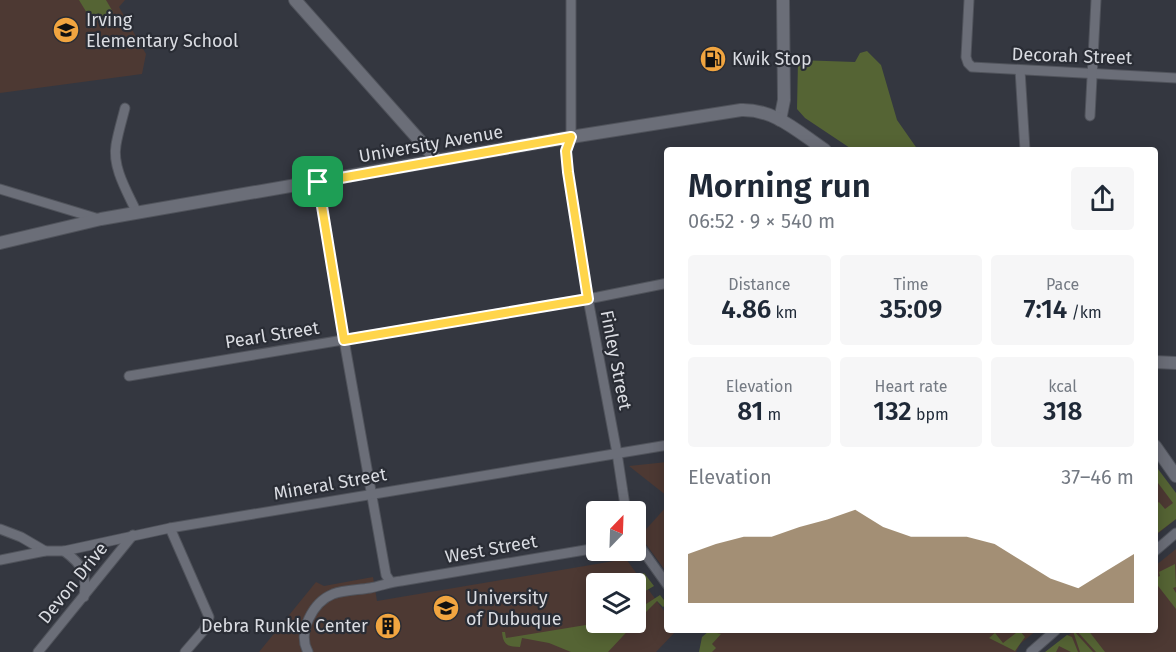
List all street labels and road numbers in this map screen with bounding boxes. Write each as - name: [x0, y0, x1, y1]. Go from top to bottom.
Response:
- street label: Decorah Street: [1011, 43, 1133, 69]
- street label: University Avenue: [357, 120, 505, 168]
- street label: Finley Street: [596, 308, 637, 412]
- street label: Pearl Street: [223, 317, 321, 353]
- street label: Mineral Street: [272, 463, 389, 505]
- street label: West Street: [443, 530, 539, 568]
- street label: Devon Drive: [34, 538, 112, 628]

